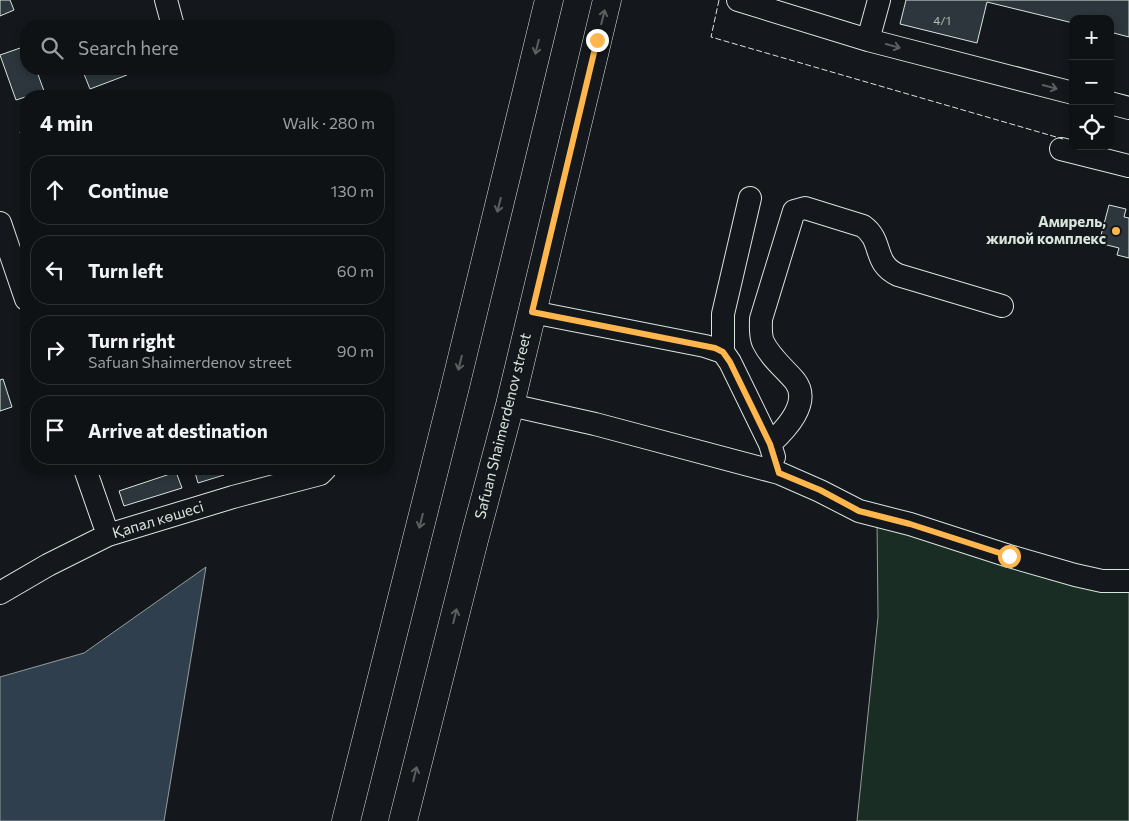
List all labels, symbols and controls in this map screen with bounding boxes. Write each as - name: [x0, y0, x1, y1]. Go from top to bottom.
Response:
- one-way arrow: [598, 9, 608, 25]
- house number: 4/1: [933, 13, 951, 27]
- map controls: [1069, 15, 1114, 150]
- button: +: [1069, 15, 1114, 60]
- search box: [20, 20, 395, 75]
- route end: [586, 29, 609, 52]
- icon: search: [38, 34, 66, 62]
- text: Search here: [78, 36, 178, 59]
- one-way arrow: [532, 39, 542, 55]
- one-way arrow: [884, 42, 900, 51]
- button: −: [1069, 60, 1114, 105]
- one-way arrow: [1042, 83, 1058, 92]
- button: locate: [1069, 105, 1114, 150]
- text: 4 min: [40, 110, 93, 135]
- text: Walk · 280 m: [283, 113, 375, 132]
- icon: ahead: [41, 176, 69, 204]
- text: Continue: [88, 179, 168, 202]
- text: 130 m: [331, 181, 374, 200]
- one-way arrow: [494, 197, 503, 213]
- place label: Амирель, жилой комплекс: [986, 212, 1106, 247]
- marker: Амирель, жилой комплекс: [1110, 225, 1122, 237]
- icon: left: [41, 256, 69, 284]
- text: Turn left: [88, 259, 163, 282]
- text: 60 m: [337, 261, 374, 280]
- text: Turn right: [88, 329, 175, 352]
- street label: Safuan Shaimerdenov street: [470, 331, 534, 521]
- icon: right: [41, 336, 69, 364]
- text: 90 m: [337, 341, 374, 360]
- text: Safuan Shaimerdenov street: [88, 352, 292, 371]
- one-way arrow: [455, 355, 465, 371]
- icon: arrive: [41, 416, 69, 444]
- text: Arrive at destination: [88, 419, 268, 442]
- street label: Қапал көшесі: [110, 497, 206, 541]
- one-way arrow: [416, 512, 425, 528]
- route start: [998, 545, 1021, 568]
- one-way arrow: [450, 609, 460, 625]
- one-way arrow: [411, 766, 420, 782]

